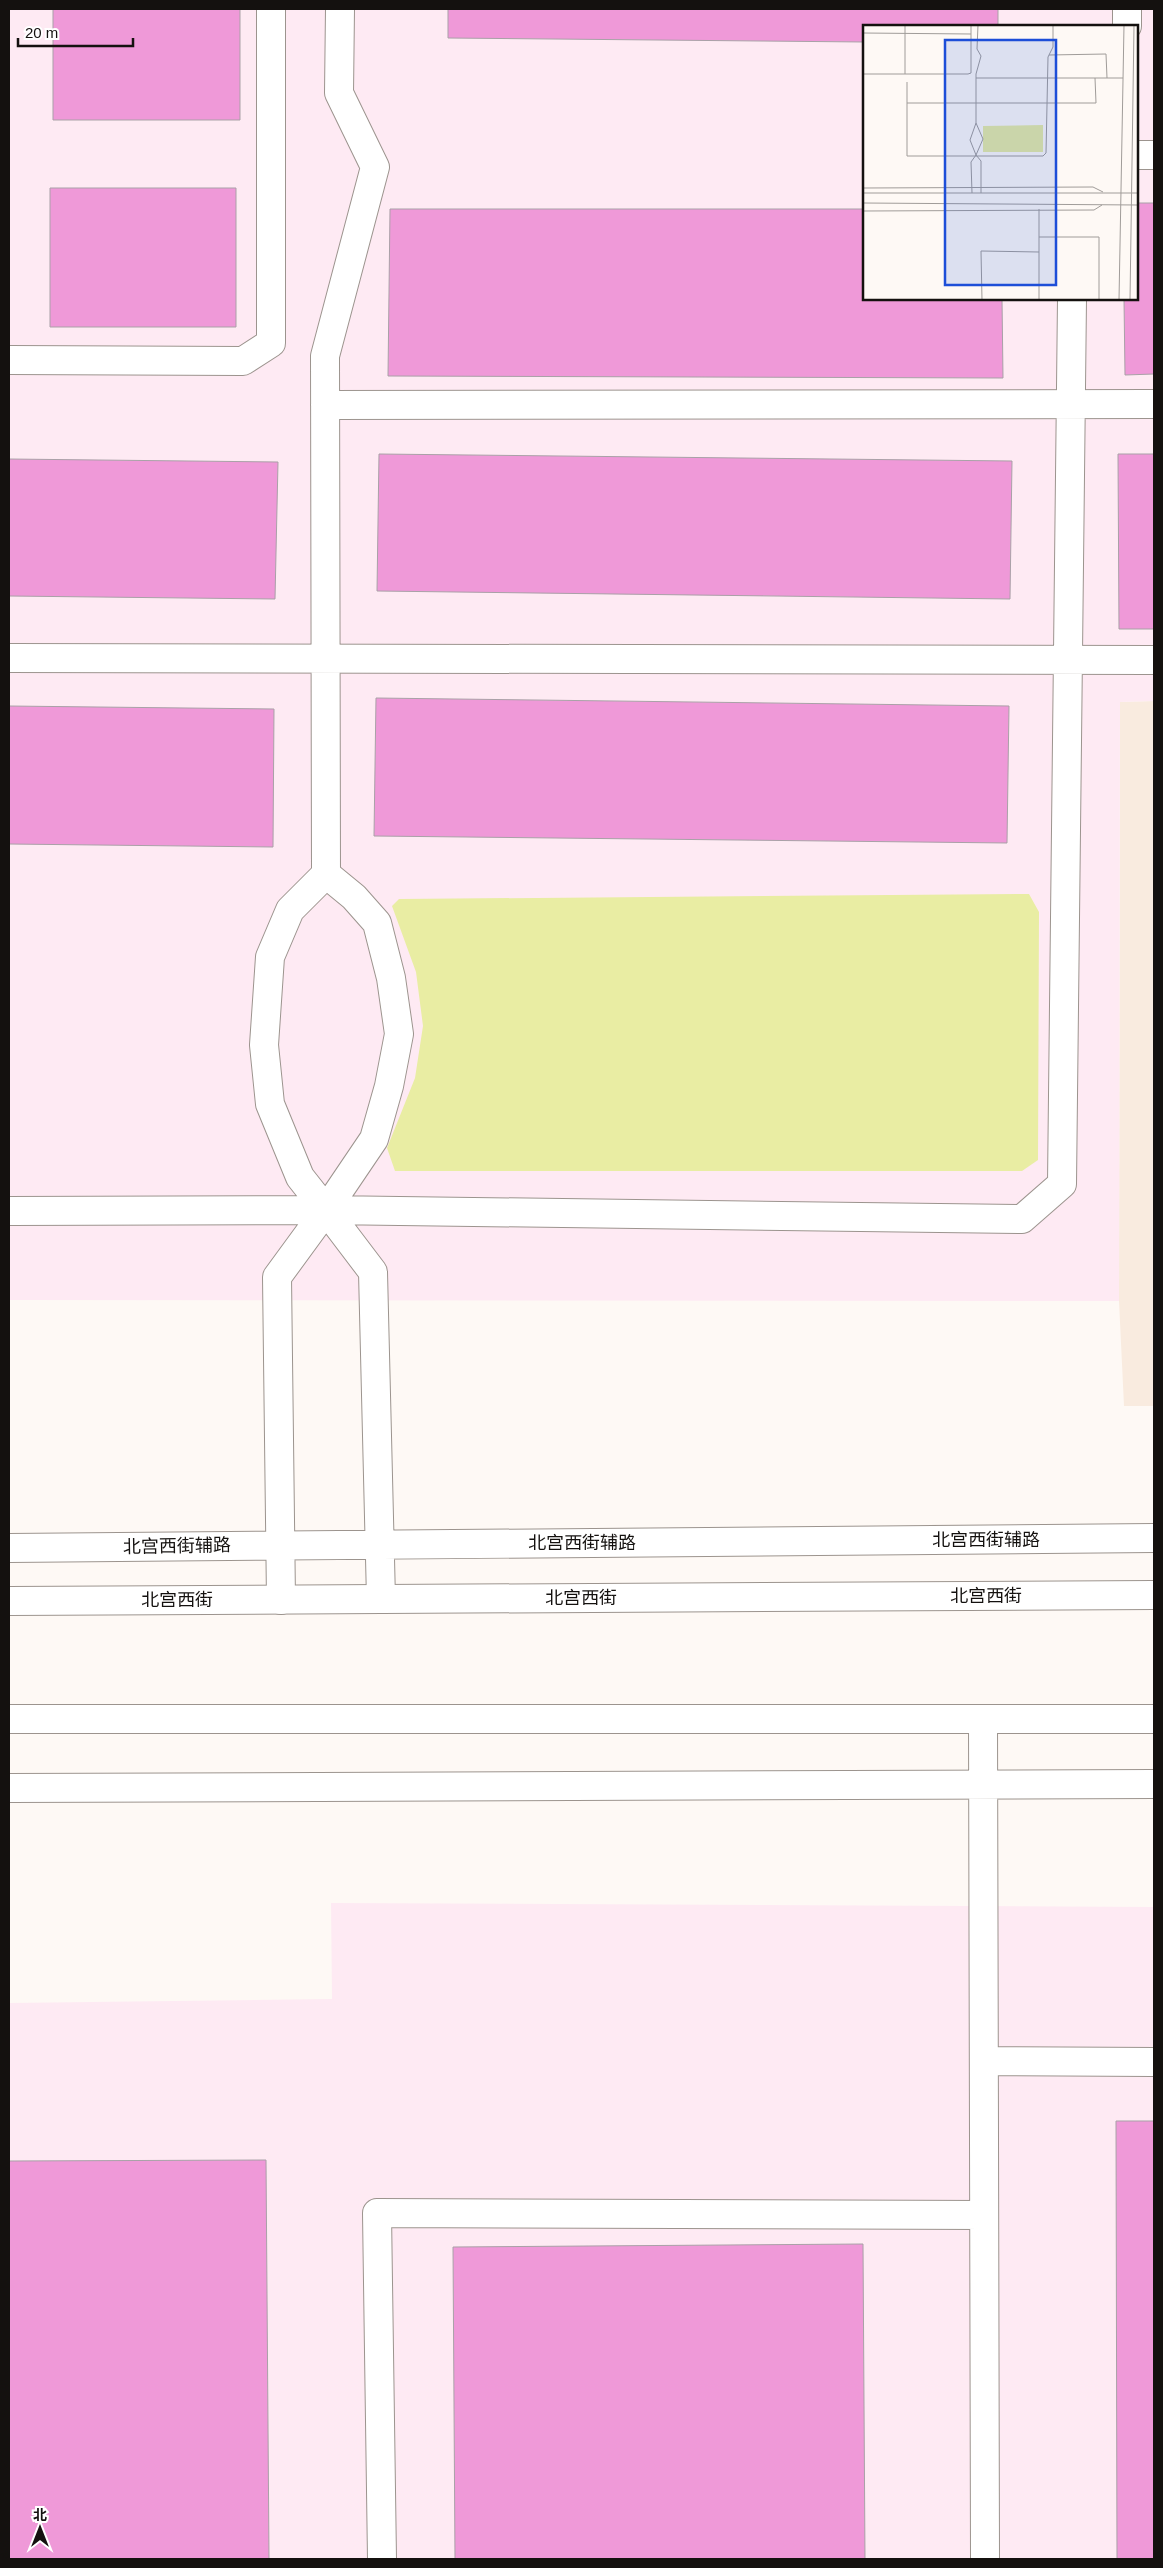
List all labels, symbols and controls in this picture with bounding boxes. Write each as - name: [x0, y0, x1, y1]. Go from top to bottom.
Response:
- scale bar: [18, 15, 132, 47]
- text: 20 m: [25, 24, 58, 41]
- inset map: [863, 25, 1138, 300]
- street label: 北宫西街辅路: [932, 1530, 1040, 1550]
- street label: 北宫西街辅路: [528, 1533, 636, 1553]
- street label: 北宫西街辅路: [123, 1535, 231, 1557]
- street label: 北宫西街: [950, 1586, 1022, 1606]
- street label: 北宫西街: [545, 1588, 617, 1608]
- street label: 北宫西街: [141, 1590, 213, 1610]
- north arrow: [15, 2503, 65, 2553]
- text: 北: [33, 2507, 47, 2523]

